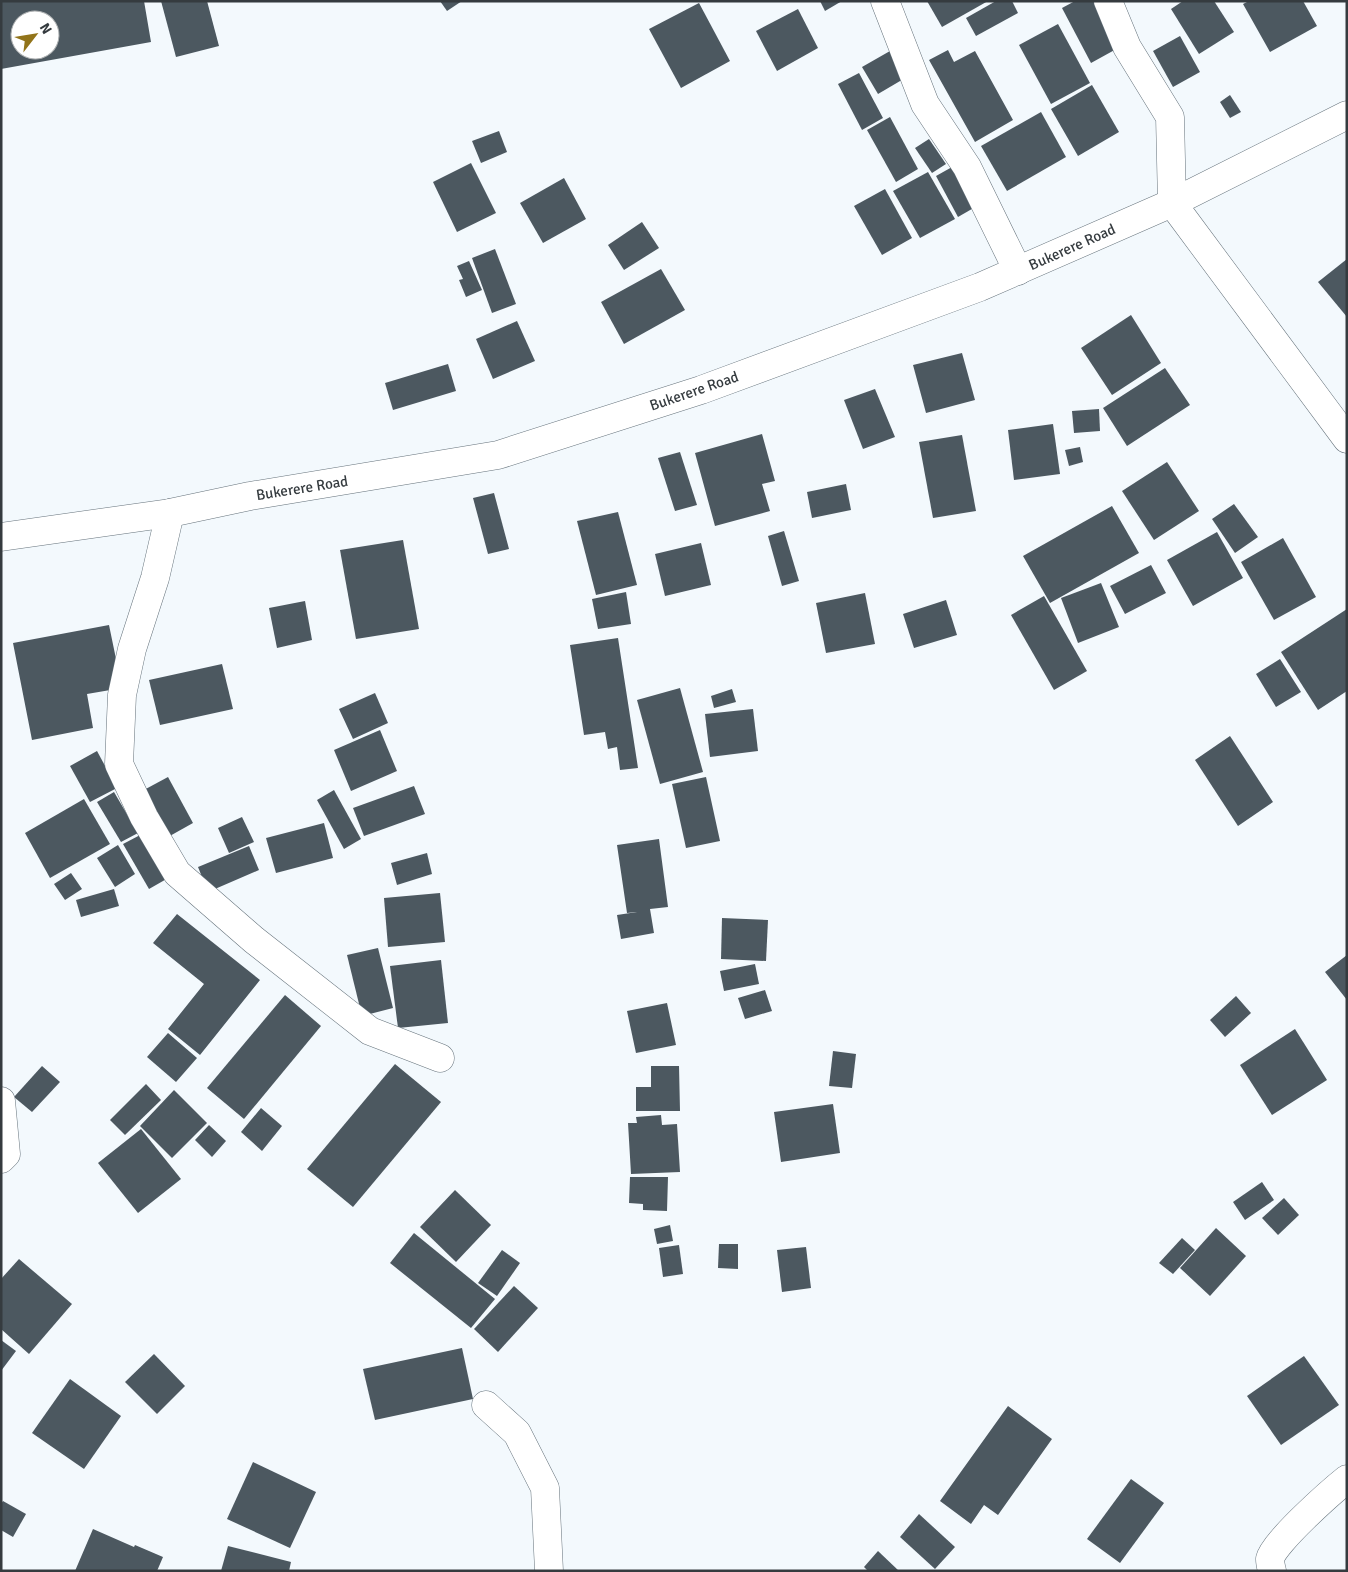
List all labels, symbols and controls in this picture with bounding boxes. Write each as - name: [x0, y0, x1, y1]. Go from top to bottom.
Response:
- north arrow: [10, 10, 60, 60]
- text: N: [36, 20, 56, 37]
- street label: Bukerere Road: [1026, 220, 1118, 274]
- street label: Bukerere Road: [647, 367, 741, 415]
- street label: Bukerere Road: [255, 472, 349, 504]

